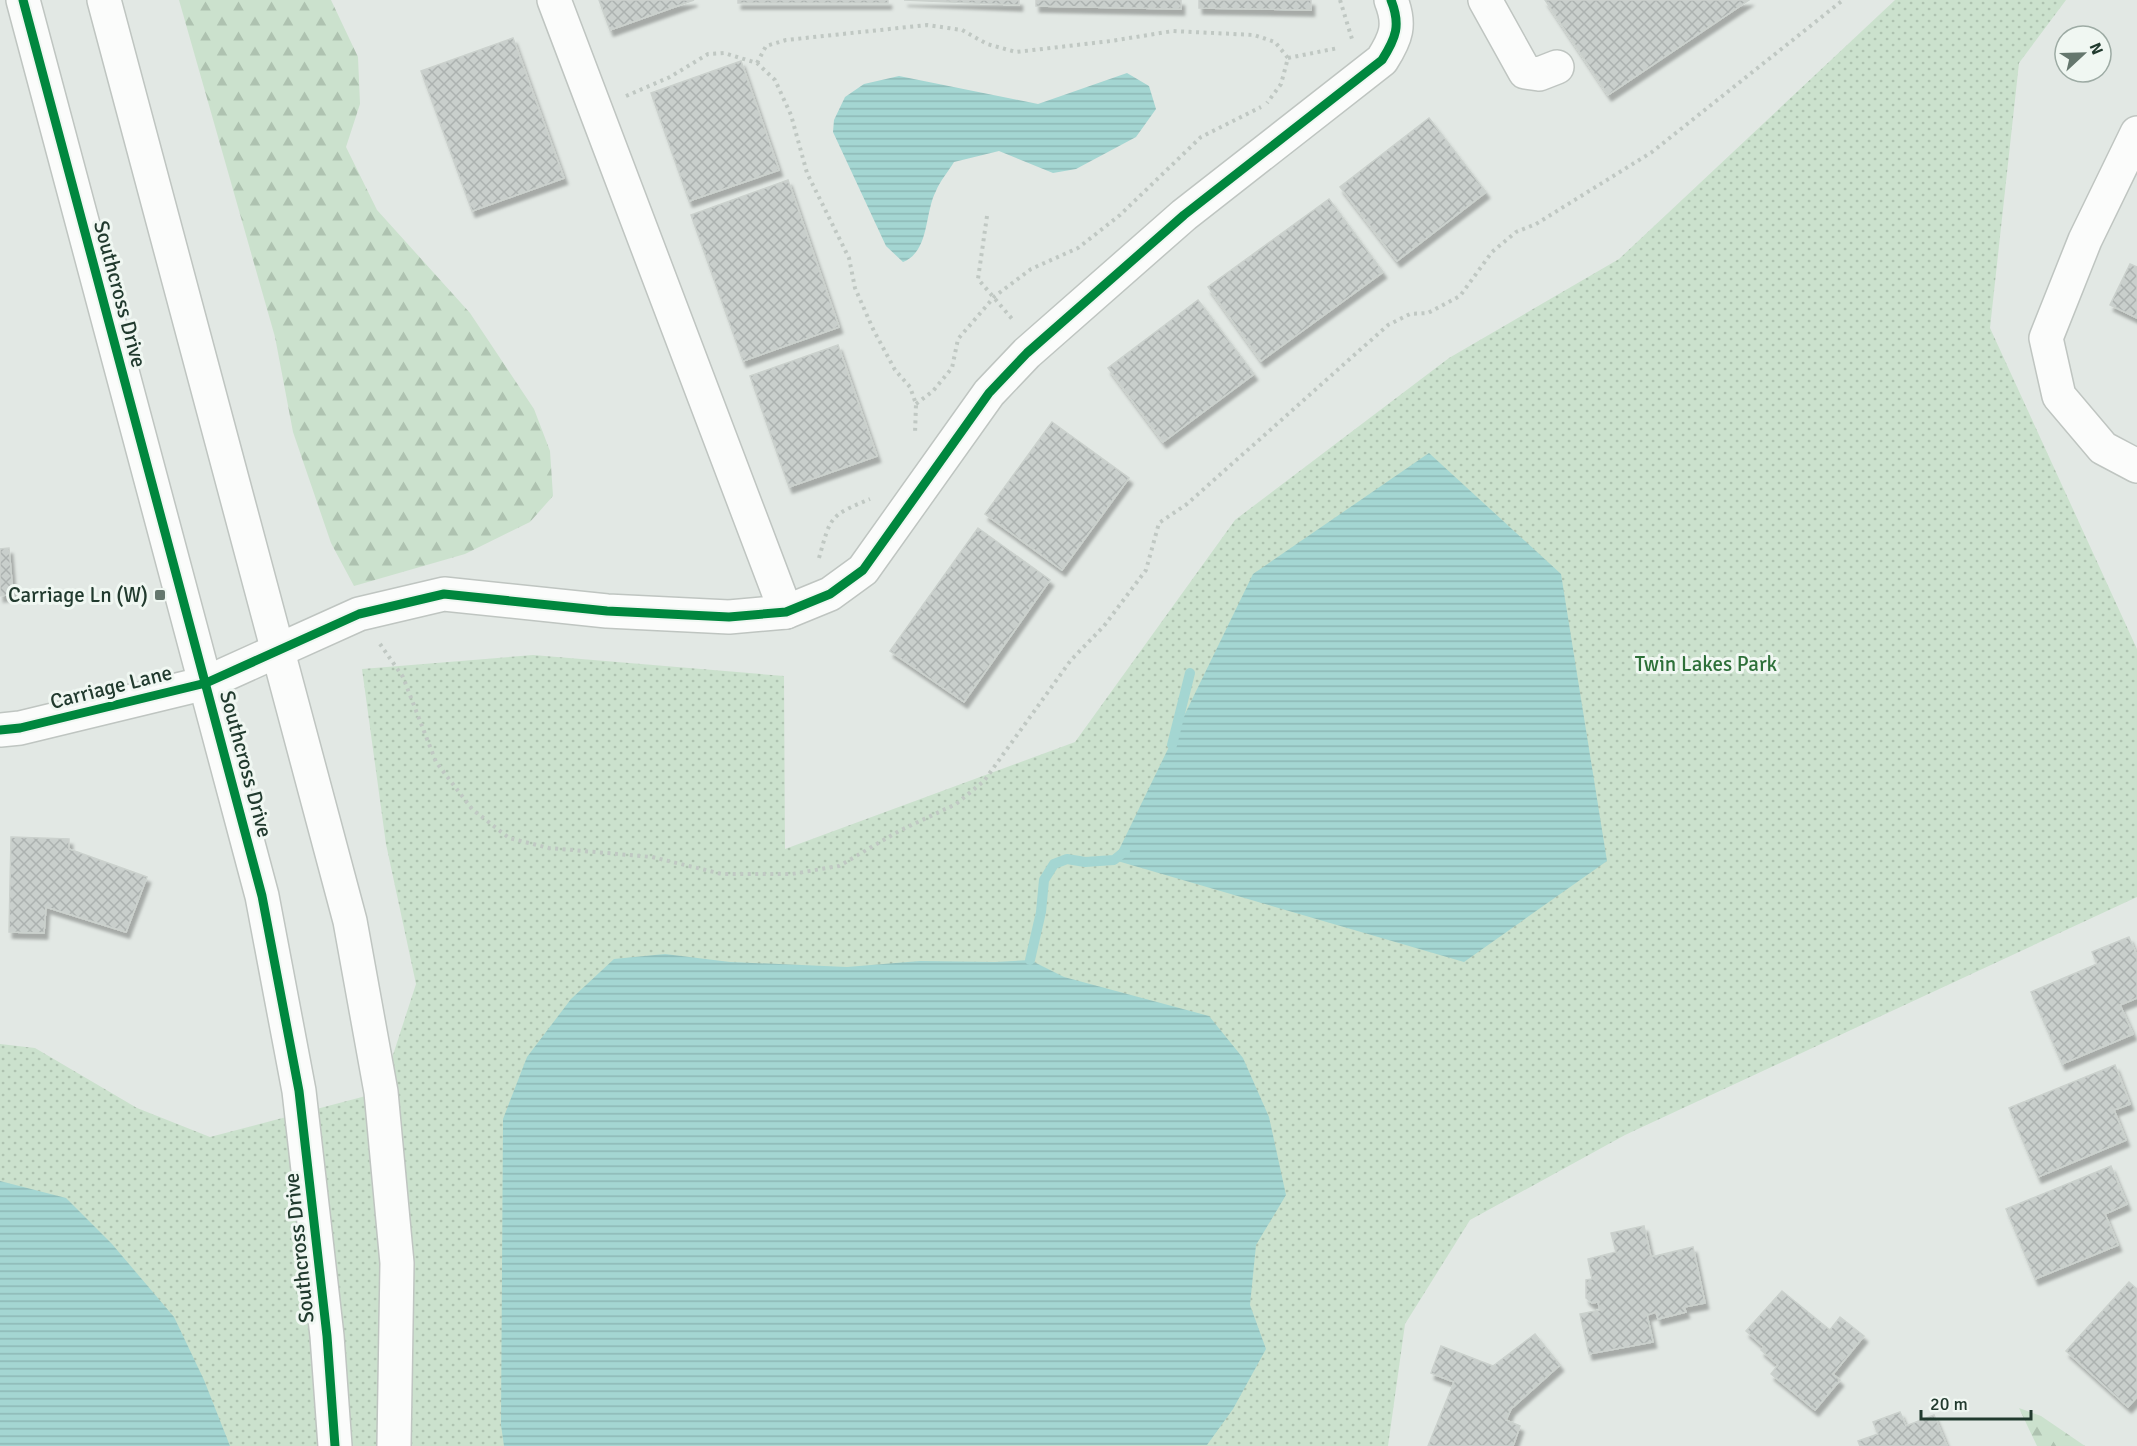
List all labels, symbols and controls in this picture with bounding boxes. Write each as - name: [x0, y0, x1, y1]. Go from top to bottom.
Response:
- north arrow: [2053, 24, 2113, 84]
- text: N: [2085, 40, 2107, 58]
- street label: Southcross Drive: [88, 218, 152, 370]
- place label: Carriage Ln (W): [8, 582, 148, 608]
- marker: Carriage Ln (W): [153, 588, 167, 602]
- park label: Twin Lakes Park: [1635, 651, 1778, 677]
- street label: Carriage Lane: [47, 659, 175, 715]
- street label: Southcross Drive: [214, 688, 278, 840]
- street label: Southcross Drive: [278, 1172, 320, 1324]
- scale bar: [1921, 1383, 2030, 1421]
- text: 20 m: [1930, 1393, 1968, 1415]

